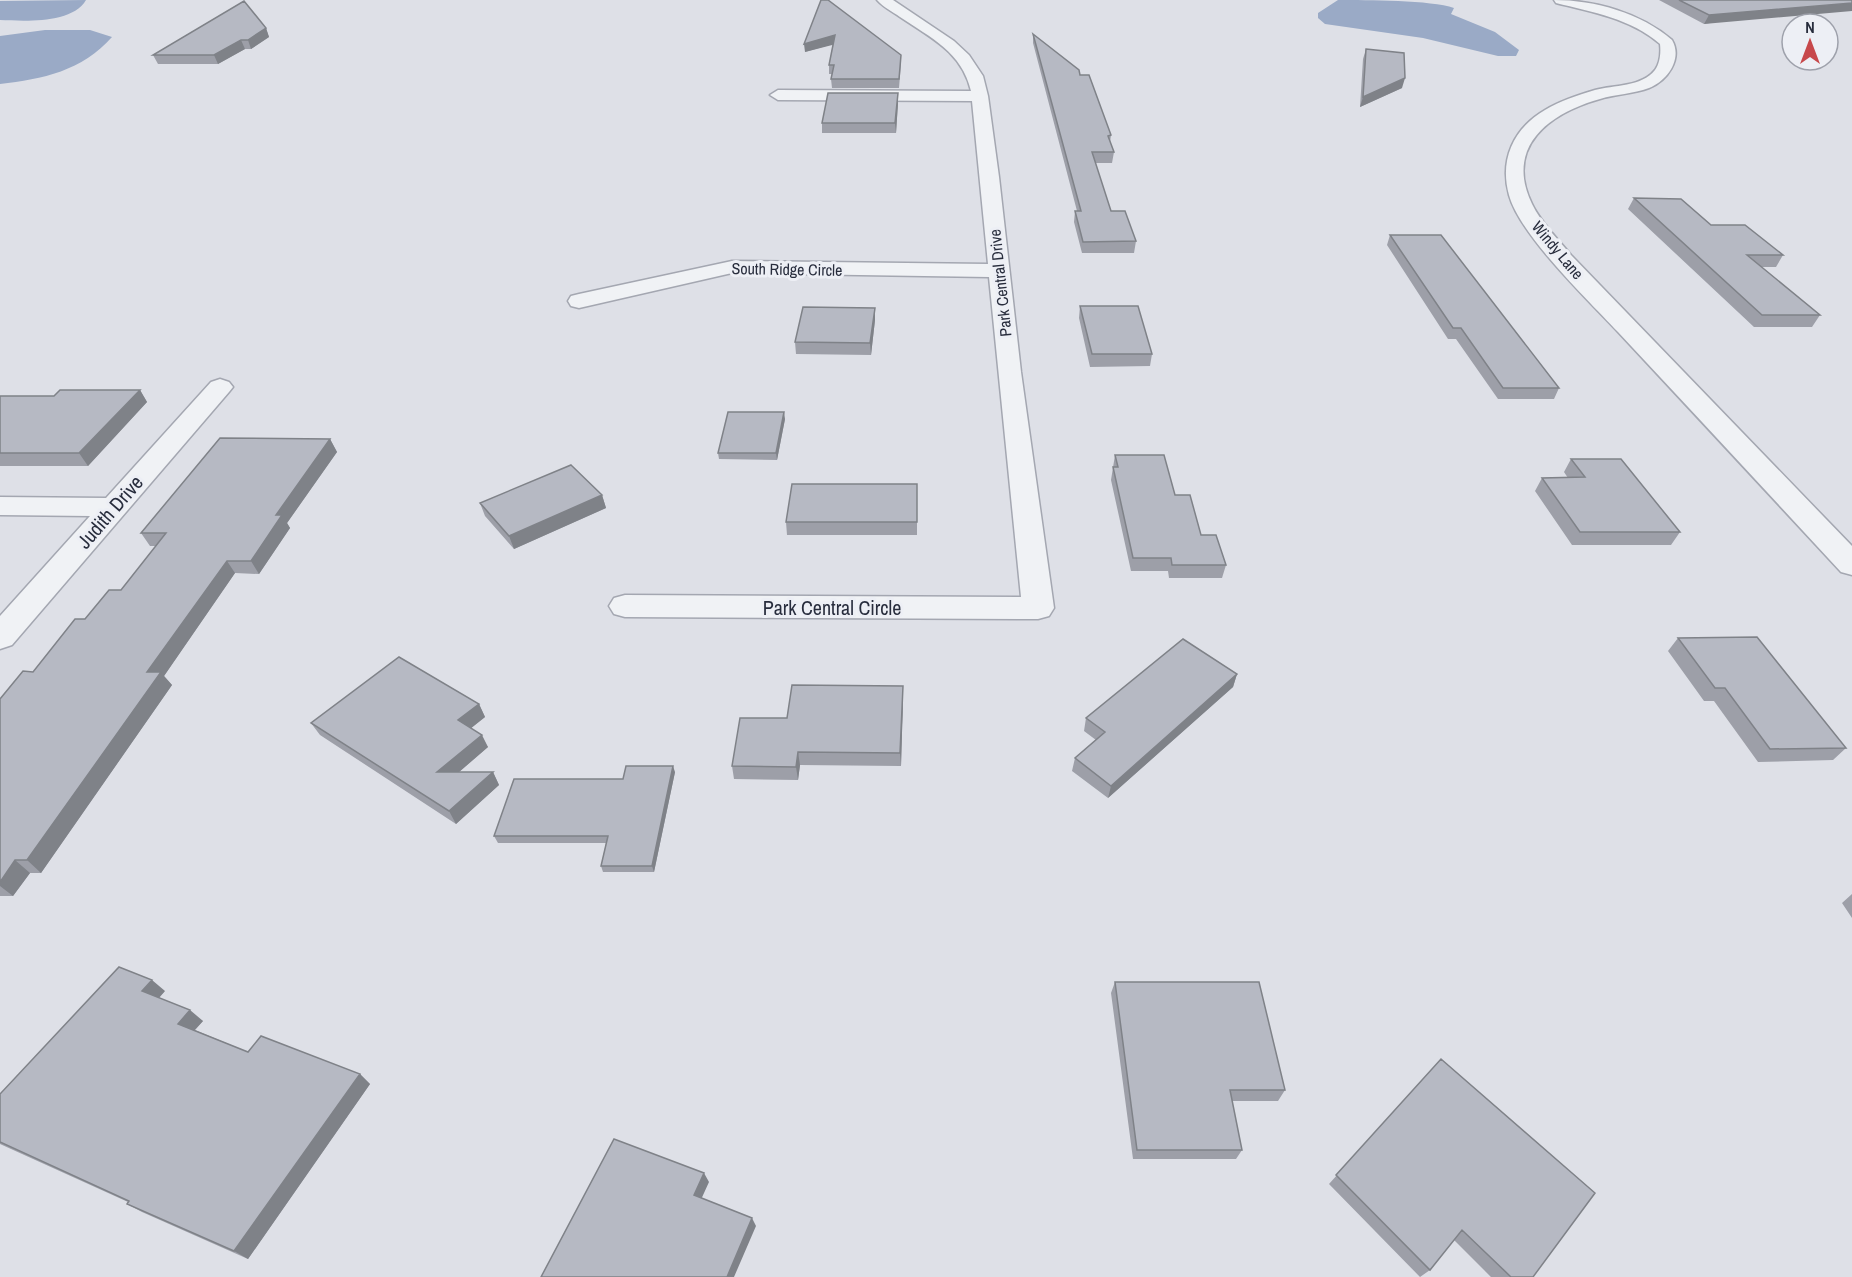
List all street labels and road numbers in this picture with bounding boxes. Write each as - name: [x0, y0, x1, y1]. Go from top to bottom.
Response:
- street label: Windy Lane: [1527, 216, 1589, 284]
- street label: Park Central Drive: [983, 228, 1017, 338]
- street label: South Ridge Circle: [731, 257, 843, 281]
- street label: Judith Drive: [70, 469, 149, 554]
- street label: Park Central Circle: [763, 594, 901, 621]

